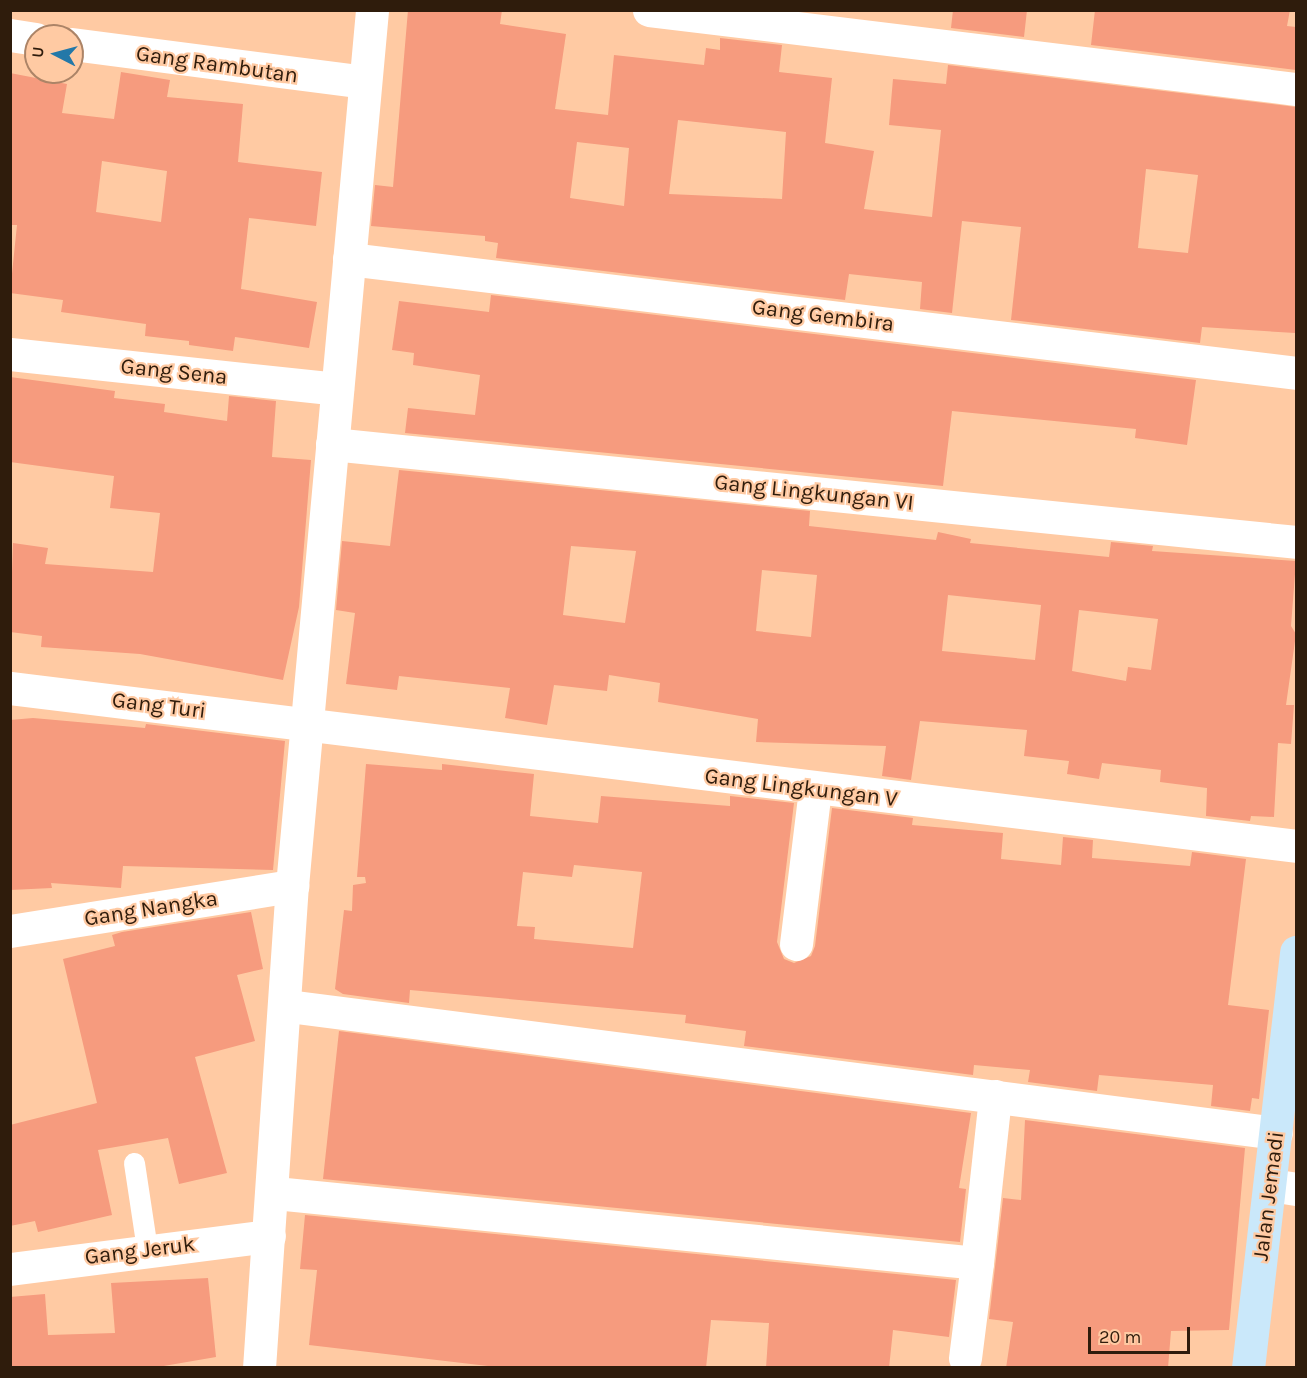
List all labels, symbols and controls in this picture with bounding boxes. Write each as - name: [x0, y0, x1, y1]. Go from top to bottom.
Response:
- north arrow: [24, 24, 84, 84]
- street label: Gang Rambutan: [134, 41, 300, 89]
- text: U: [28, 46, 48, 59]
- street label: Gang Gembira: [750, 294, 896, 338]
- street label: Gang Sena: [119, 353, 229, 391]
- street label: Gang Lingkungan VI: [713, 469, 915, 517]
- street label: Gang Turi: [110, 687, 208, 725]
- street label: Gang Lingkungan V: [703, 763, 899, 813]
- street label: Gang Nangka: [82, 885, 220, 933]
- street label: Jalan Jemadi: [1248, 1130, 1290, 1262]
- street label: Gang Jeruk: [83, 1231, 197, 1271]
- scale bar: [1091, 1315, 1193, 1353]
- text: 20 m: [1099, 1326, 1141, 1348]

